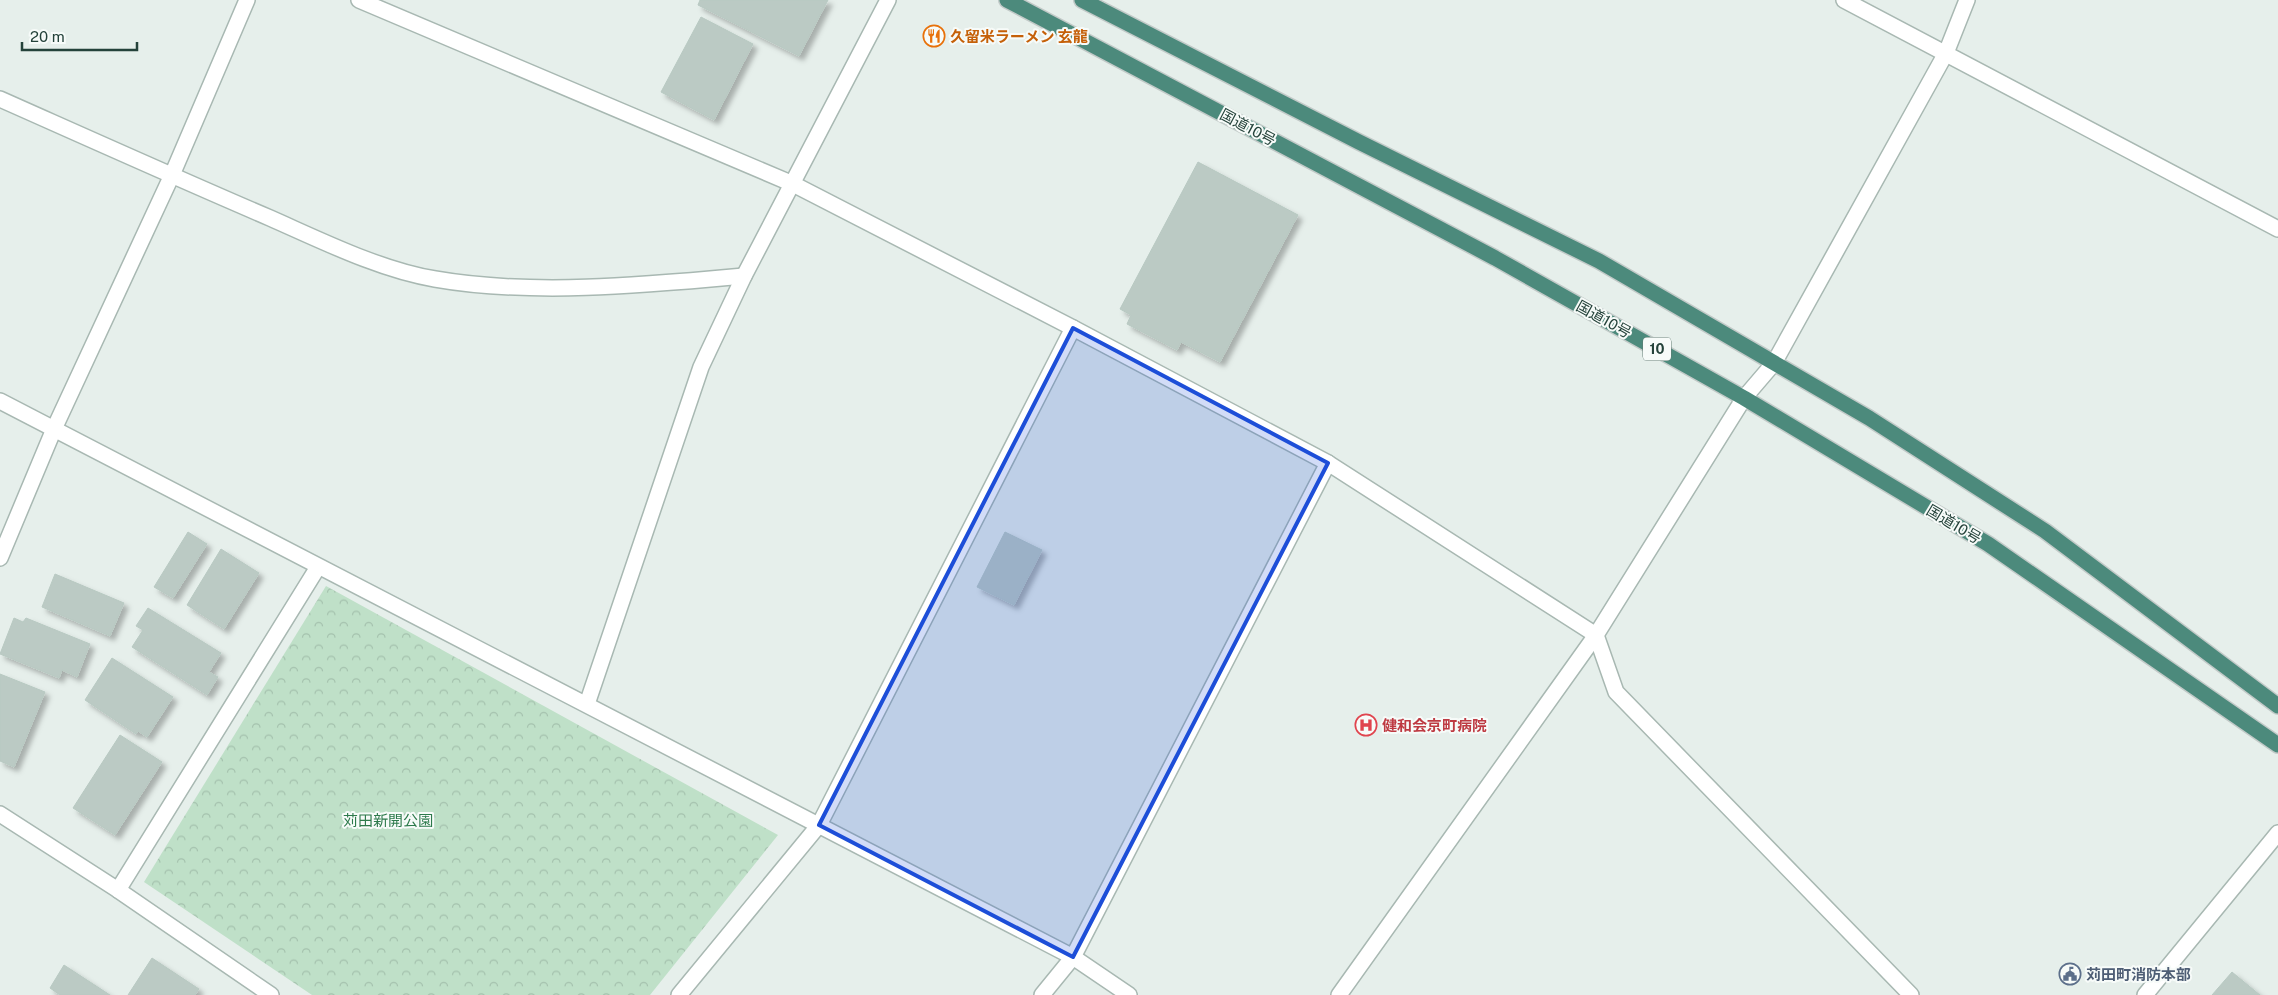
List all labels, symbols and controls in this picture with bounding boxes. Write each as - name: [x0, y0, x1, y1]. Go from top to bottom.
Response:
- scale bar: [22, 20, 138, 52]
- restaurant icon: 久留米ラーメン 玄龍: [922, 24, 946, 48]
- text: 20 m: [30, 28, 65, 45]
- place label: 久留米ラーメン 玄龍: [950, 28, 1088, 45]
- street label: 国道10号: [1217, 105, 1279, 149]
- street label: 国道10号: [1574, 297, 1634, 341]
- road number: 10: [1643, 338, 1671, 360]
- street label: 国道10号: [1924, 501, 1984, 547]
- hospital icon: 健和会京町病院: [1354, 713, 1378, 737]
- place label: 健和会京町病院: [1382, 717, 1487, 734]
- park label: 苅田新開公園: [343, 812, 433, 829]
- public building icon: 苅田町消防本部: [2058, 962, 2082, 986]
- place label: 苅田町消防本部: [2086, 966, 2191, 983]

